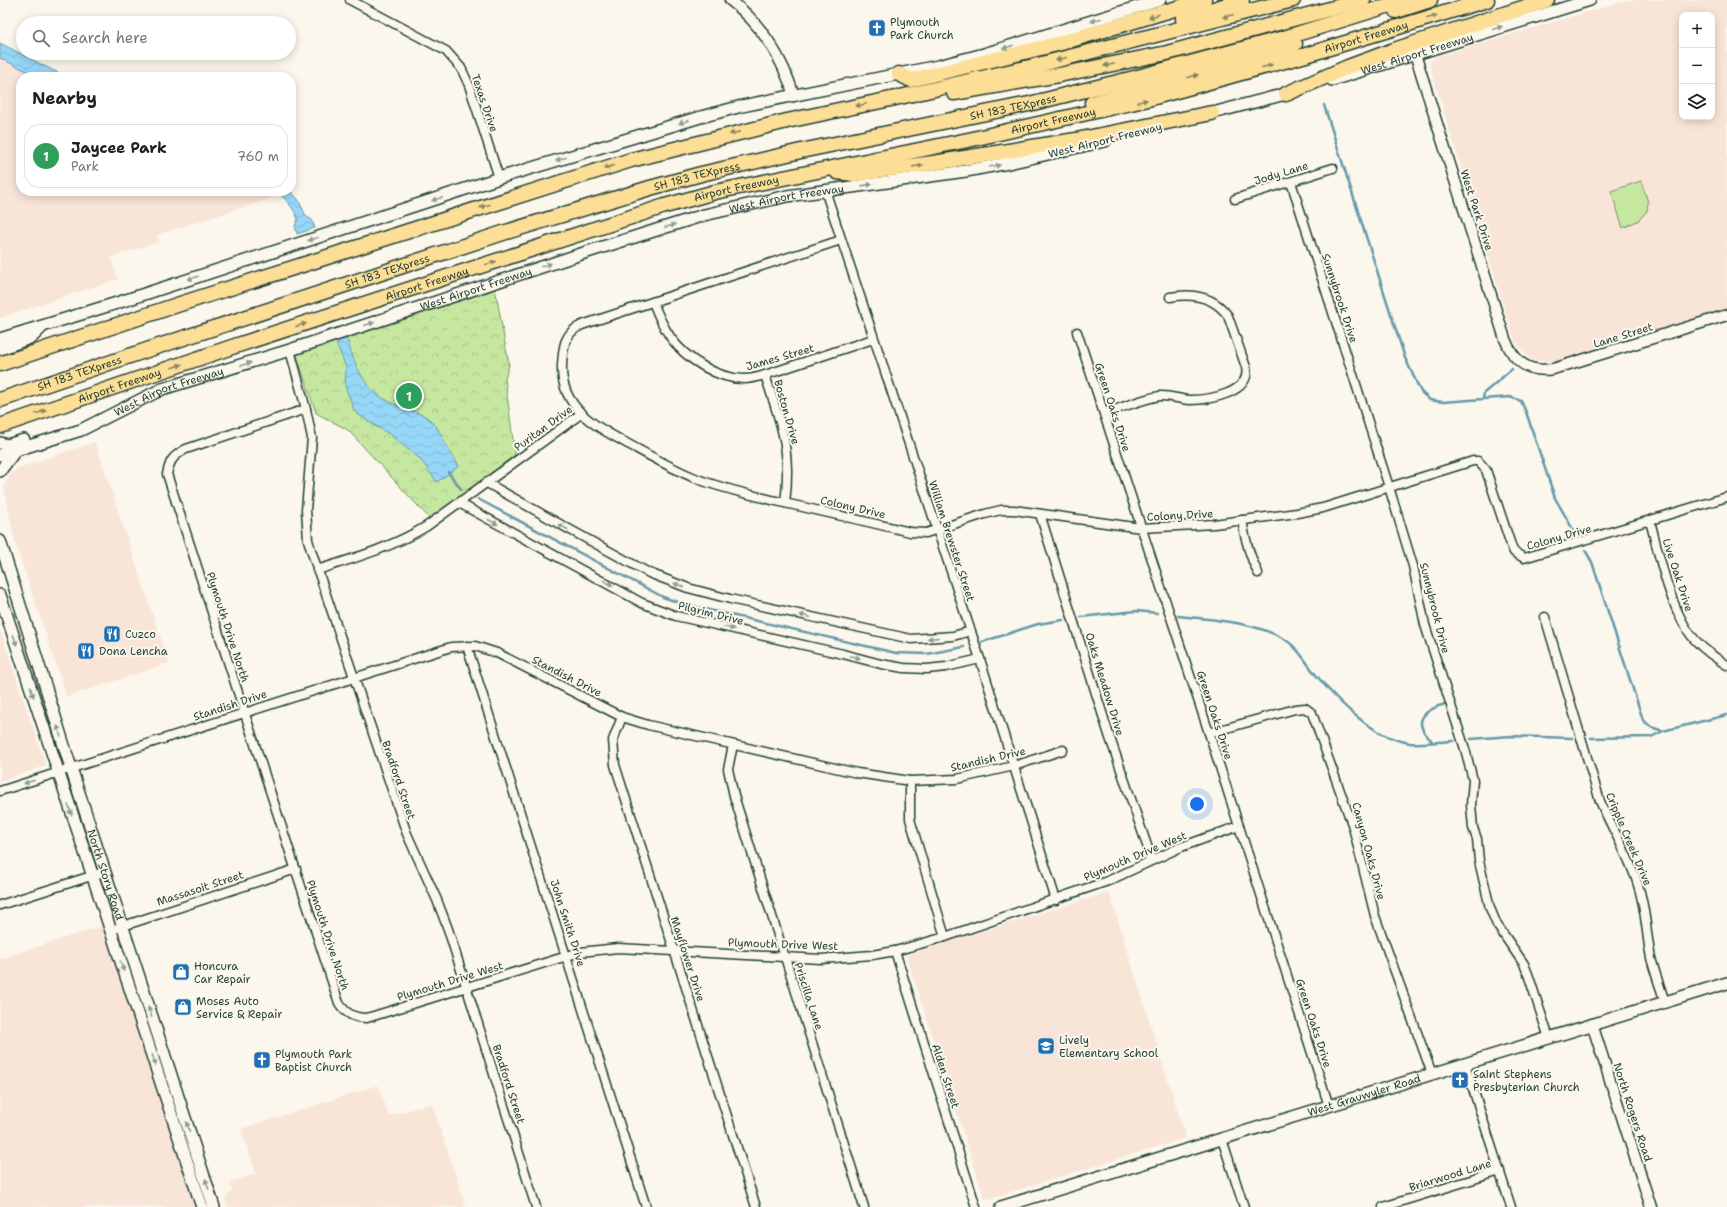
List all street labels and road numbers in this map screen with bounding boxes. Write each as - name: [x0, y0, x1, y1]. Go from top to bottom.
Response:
- street label: Airport Freeway: [1322, 17, 1410, 57]
- street label: West Airport Freeway: [1359, 30, 1475, 79]
- street label: Texas Drive: [468, 72, 501, 134]
- street label: SH 183 TEXpress: [969, 90, 1058, 124]
- street label: Airport Freeway: [1009, 104, 1097, 138]
- street label: West Airport Freeway: [1047, 119, 1164, 162]
- street label: SH 183 TEXpress: [652, 158, 741, 195]
- street label: Jody Lane: [1252, 158, 1310, 189]
- street label: West Park Drive: [1456, 168, 1497, 253]
- street label: Airport Freeway: [692, 172, 780, 206]
- street label: West Airport Freeway: [727, 181, 845, 217]
- street label: SH 183 TEXpress: [343, 251, 432, 292]
- street label: Sunnybrook Drive: [1318, 252, 1361, 345]
- street label: Airport Freeway: [383, 263, 471, 305]
- street label: West Airport Freeway: [418, 264, 534, 315]
- street label: Lane Street: [1591, 319, 1655, 352]
- street label: James Street: [744, 341, 816, 374]
- street label: SH 183 TEXpress: [35, 352, 124, 395]
- street label: Green Oaks Drive: [1091, 361, 1134, 454]
- street label: West Airport Freeway: [112, 364, 225, 420]
- street label: Airport Freeway: [76, 365, 163, 407]
- street label: Boston Drive: [770, 378, 803, 446]
- street label: Puritan Drive: [511, 402, 576, 455]
- street label: William Brewster Street: [925, 479, 978, 604]
- street label: Colony Drive: [819, 493, 887, 522]
- street label: Colony Drive: [1146, 506, 1214, 525]
- street label: Colony Drive: [1525, 521, 1593, 554]
- street label: Live Oak Drive: [1659, 537, 1696, 614]
- street label: Sunnybrook Drive: [1416, 561, 1453, 655]
- street label: Plymouth Drive North: [203, 570, 253, 684]
- street label: Pilgrim Drive: [677, 598, 745, 629]
- street label: Oaks Meadow Drive: [1082, 631, 1127, 738]
- street label: Standish Drive: [529, 652, 604, 701]
- street label: Green Oaks Drive: [1193, 669, 1236, 762]
- street label: Standish Drive: [191, 686, 269, 724]
- street label: Bradford Street: [378, 739, 419, 822]
- street label: Standish Drive: [949, 744, 1027, 775]
- street label: Cripple Creek Drive: [1602, 790, 1655, 888]
- street label: Canyon Oaks Drive: [1348, 801, 1389, 902]
- street label: North Story Road: [83, 827, 127, 922]
- street label: Plymouth Drive West: [1081, 828, 1189, 885]
- street label: Massasoit Street: [155, 867, 246, 910]
- street label: Plymouth Drive North: [303, 878, 353, 992]
- street label: John Smith Drive: [546, 878, 589, 969]
- street label: Mayflower Drive: [667, 915, 708, 1004]
- street label: Plymouth Drive West: [728, 935, 839, 954]
- street label: Plymouth Drive West: [395, 958, 505, 1005]
- street label: Priscilla Lane: [791, 960, 827, 1032]
- street label: Green Oaks Drive: [1292, 977, 1335, 1070]
- street label: Alden Street: [928, 1042, 963, 1110]
- street label: Bradford Street: [489, 1043, 528, 1126]
- street label: North Rogers Road: [1609, 1061, 1656, 1164]
- street label: West Grauwyler Road: [1306, 1071, 1423, 1120]
- street label: Briarwood Lane: [1407, 1156, 1493, 1195]

